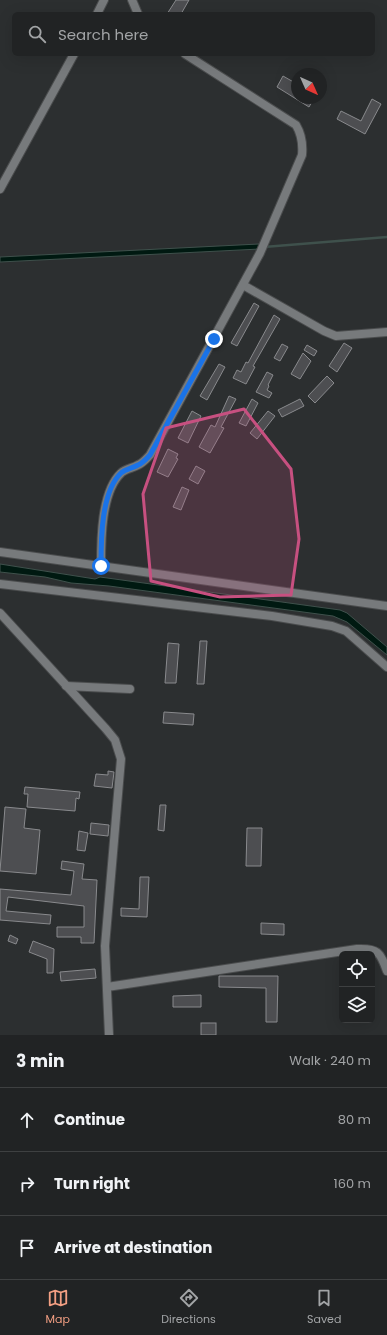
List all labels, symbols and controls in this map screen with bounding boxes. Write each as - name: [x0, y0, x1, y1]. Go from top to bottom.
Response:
- search box: [12, 12, 375, 56]
- icon: search: [26, 23, 48, 45]
- text: Search here: [58, 24, 148, 45]
- north arrow: [291, 68, 327, 104]
- route end: [205, 330, 223, 348]
- route start: [92, 557, 110, 575]
- map controls: [339, 951, 375, 1023]
- button: locate: [339, 951, 375, 987]
- button: layers: [339, 987, 375, 1023]
- text: 3 min: [16, 1049, 64, 1073]
- text: Walk · 240 m: [289, 1051, 371, 1070]
- icon: ahead: [16, 1109, 38, 1131]
- text: Continue: [54, 1109, 125, 1130]
- text: 80 m: [338, 1110, 371, 1129]
- icon: right: [16, 1173, 38, 1195]
- text: Turn right: [54, 1173, 130, 1194]
- text: 160 m: [334, 1174, 371, 1193]
- icon: arrive: [16, 1237, 38, 1259]
- text: Arrive at destination: [54, 1237, 212, 1258]
- tab: Map: [46, 1287, 70, 1328]
- tab: Directions: [161, 1287, 216, 1328]
- tab: Saved: [307, 1287, 341, 1328]

